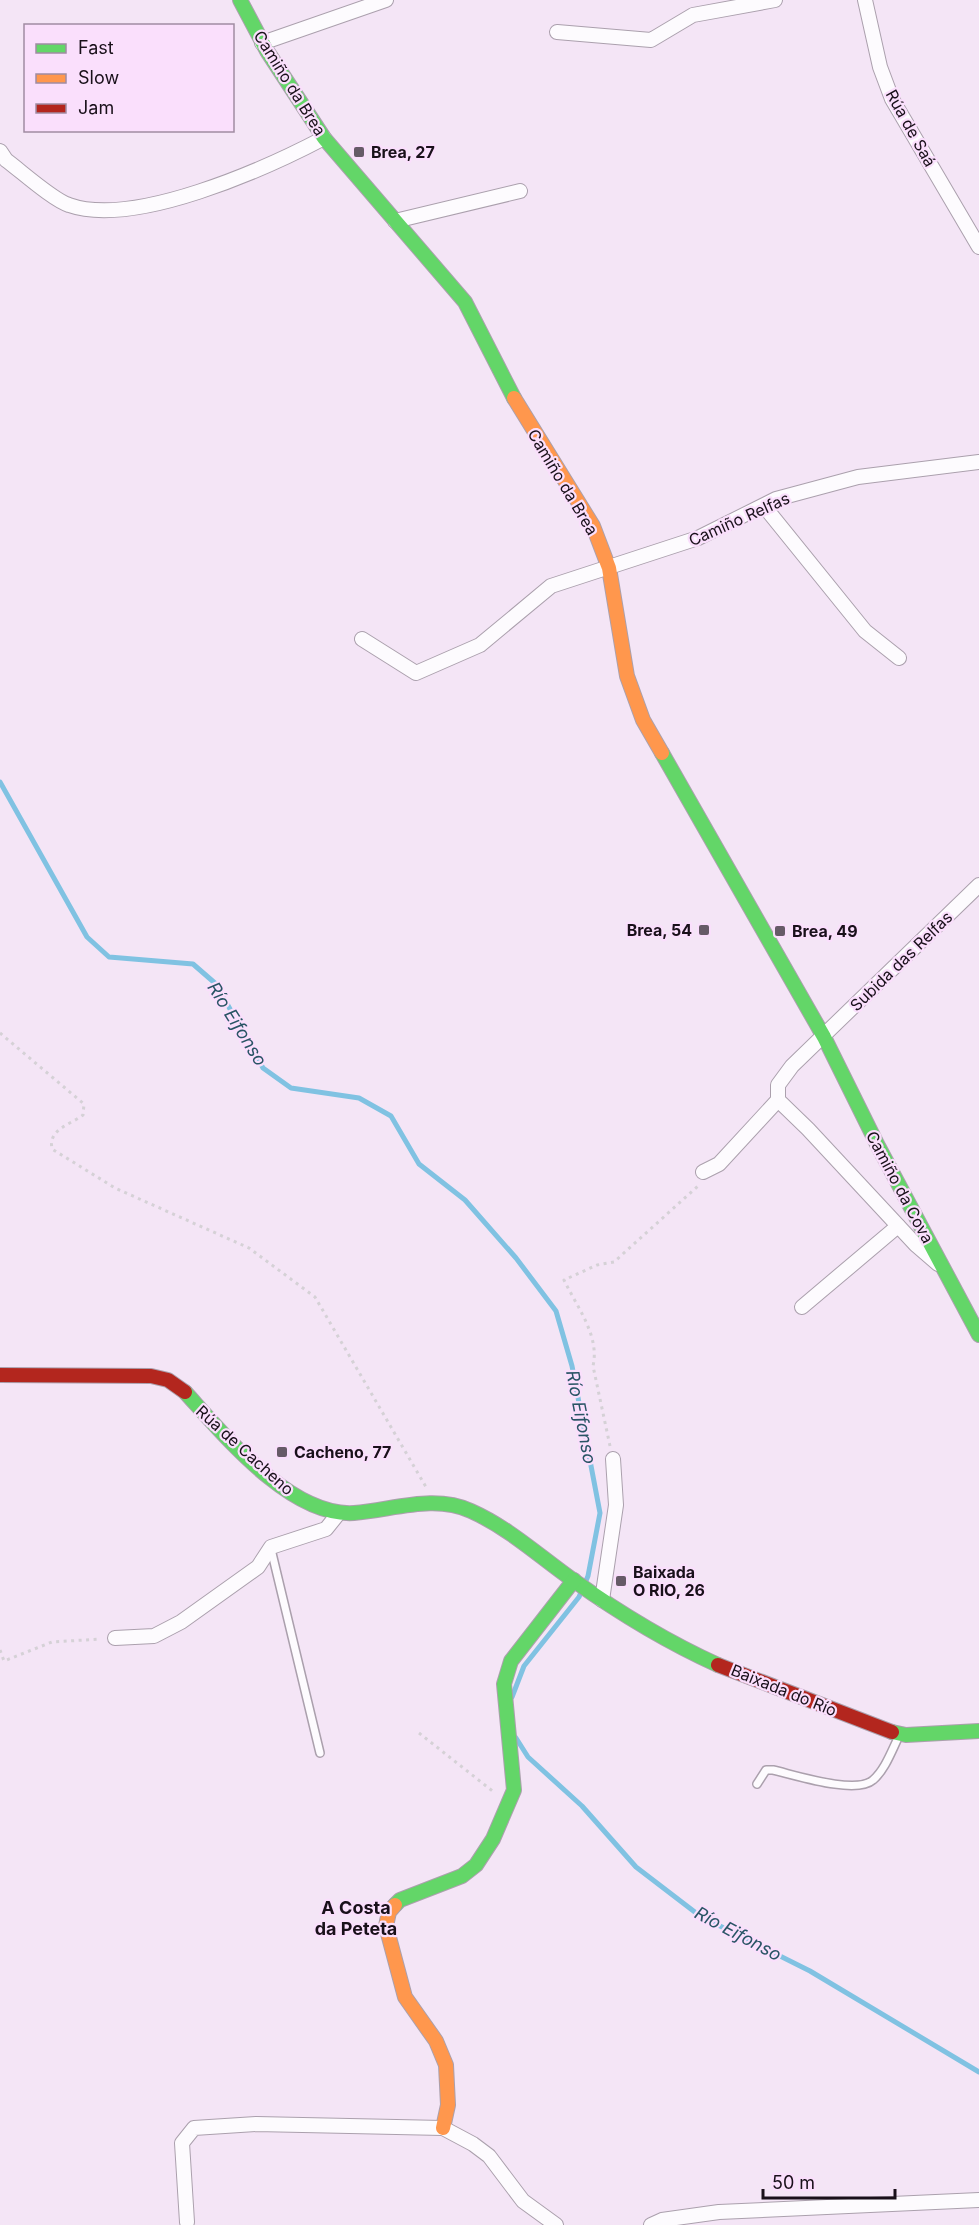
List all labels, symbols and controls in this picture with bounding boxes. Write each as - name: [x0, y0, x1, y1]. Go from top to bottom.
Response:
- legend: [24, 24, 234, 132]
- street label: Camiño da Brea: [250, 27, 330, 139]
- text: Fast: [78, 37, 114, 58]
- text: Slow: [78, 67, 119, 88]
- street label: Rúa de Saá: [882, 86, 940, 170]
- text: Jam: [78, 97, 114, 118]
- place label: Brea, 27: [371, 142, 435, 162]
- marker: Brea, 27: [352, 145, 366, 159]
- street label: Camiño da Brea: [524, 425, 602, 539]
- street label: Camiño Relfas: [685, 488, 793, 550]
- street label: Subida das Relfas: [846, 907, 956, 1015]
- place label: Brea, 54: [627, 920, 692, 940]
- place label: Brea, 49: [792, 921, 858, 941]
- marker: Brea, 54: [697, 923, 711, 937]
- marker: Brea, 49: [773, 924, 787, 938]
- water label: Río Eifonso: [203, 978, 271, 1070]
- street label: Camiño da Cova: [862, 1127, 938, 1247]
- water label: Río Eifonso: [562, 1368, 601, 1466]
- street label: Rúa de Cacheno: [192, 1401, 298, 1499]
- place label: Cacheno, 77: [294, 1442, 391, 1462]
- marker: Cacheno, 77: [275, 1445, 289, 1459]
- place label: Baixada O RIO, 26: [633, 1562, 705, 1600]
- marker: Baixada O RIO, 26: [614, 1574, 628, 1588]
- street label: Baixada do Río: [728, 1660, 840, 1720]
- district label: A Costa da Peteta: [315, 1897, 397, 1939]
- water label: Río Eifonso: [691, 1902, 785, 1965]
- scale bar: [763, 2162, 895, 2200]
- text: 50 m: [772, 2172, 815, 2193]

